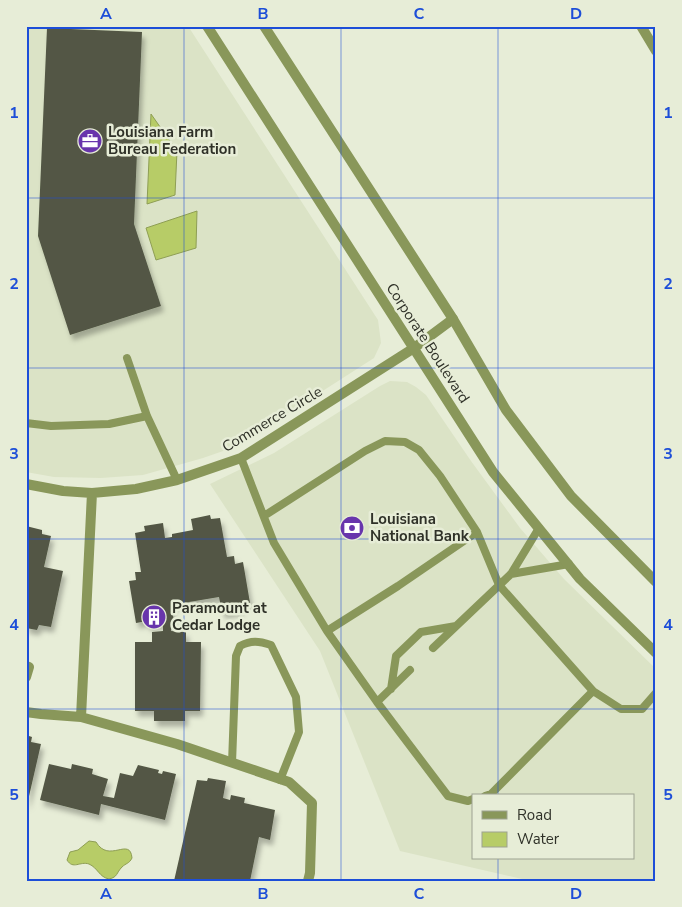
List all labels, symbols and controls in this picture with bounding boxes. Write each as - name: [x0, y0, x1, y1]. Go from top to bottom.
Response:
- text: A: [100, 3, 112, 25]
- text: B: [257, 3, 269, 25]
- text: C: [414, 3, 425, 25]
- text: D: [570, 3, 582, 25]
- text: 1: [9, 102, 19, 124]
- text: 1: [663, 102, 673, 124]
- place label: Louisiana Farm Bureau Federation: [108, 122, 236, 159]
- office icon: Louisiana Farm Bureau Federation: [77, 128, 103, 154]
- text: 2: [9, 273, 19, 295]
- text: 2: [663, 273, 673, 295]
- street label: Corporate Boulevard: [382, 279, 474, 407]
- street label: Commerce Circle: [218, 381, 326, 457]
- text: 3: [9, 443, 19, 465]
- text: 3: [663, 443, 673, 465]
- place label: Louisiana National Bank: [370, 509, 470, 546]
- bank icon: Louisiana National Bank: [339, 515, 365, 541]
- place label: Paramount at Cedar Lodge: [172, 598, 267, 635]
- building icon: Paramount at Cedar Lodge: [141, 604, 167, 630]
- text: 4: [9, 614, 19, 636]
- text: 4: [663, 614, 673, 636]
- text: 5: [9, 784, 19, 806]
- text: 5: [663, 784, 673, 806]
- legend: [472, 794, 634, 860]
- text: Road: [517, 805, 552, 825]
- text: Water: [517, 829, 560, 849]
- text: A: [100, 883, 112, 905]
- text: B: [257, 883, 269, 905]
- text: C: [414, 883, 425, 905]
- text: D: [570, 883, 582, 905]

